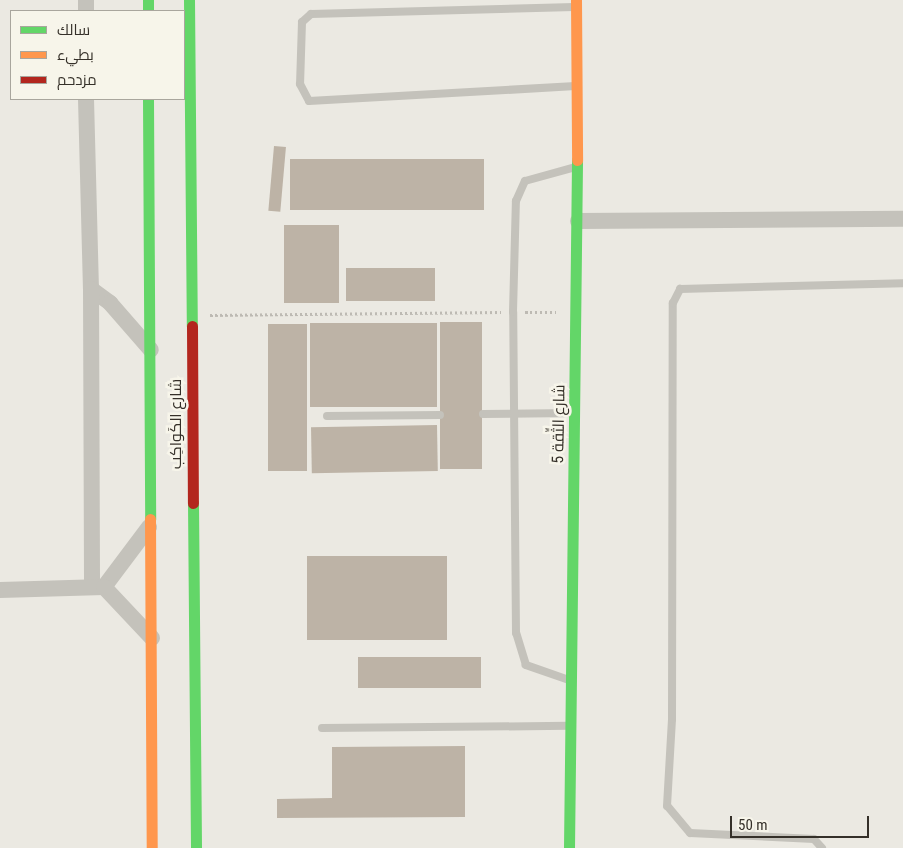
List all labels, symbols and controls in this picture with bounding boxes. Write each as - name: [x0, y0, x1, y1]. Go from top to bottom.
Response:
- legend: [10, 10, 185, 100]
- text: سالك: [57, 21, 90, 39]
- text: بطيء: [57, 46, 94, 64]
- text: مزدحم: [57, 71, 97, 89]
- street label: شارع الكَواكِب: [166, 379, 186, 469]
- street label: شارع الثِّقة 5: [549, 384, 569, 464]
- scale bar: [733, 806, 872, 838]
- text: 50 m: [738, 816, 768, 834]

